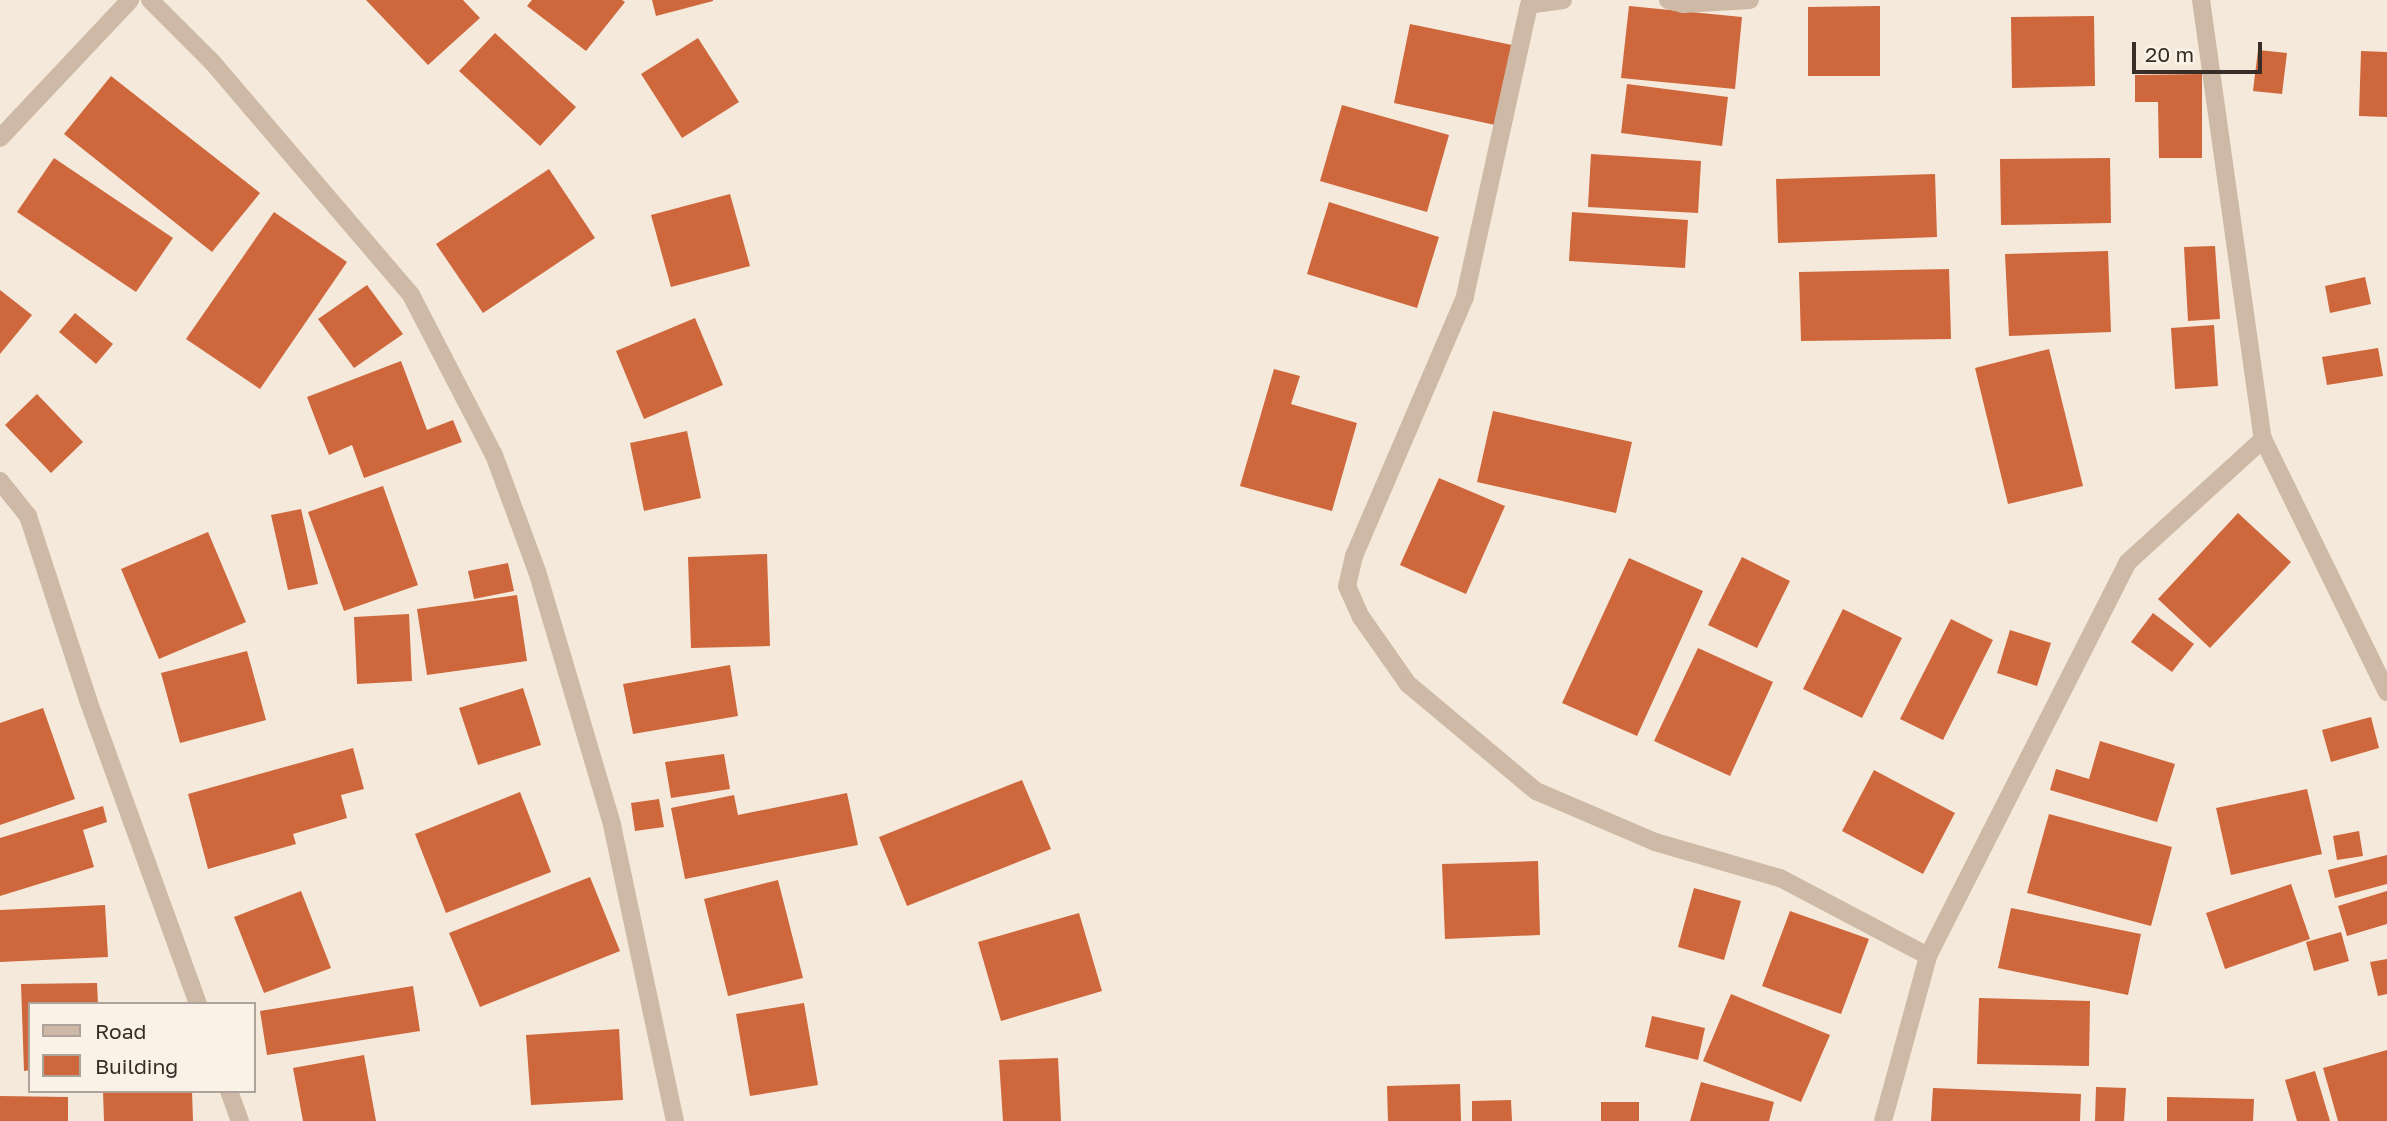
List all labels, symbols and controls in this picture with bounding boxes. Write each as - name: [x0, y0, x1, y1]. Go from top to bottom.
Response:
- scale bar: [2135, 28, 2264, 72]
- text: 20 m: [2145, 41, 2194, 67]
- legend: [28, 1002, 256, 1093]
- text: Road: [95, 1018, 146, 1044]
- text: Building: [95, 1053, 178, 1079]

